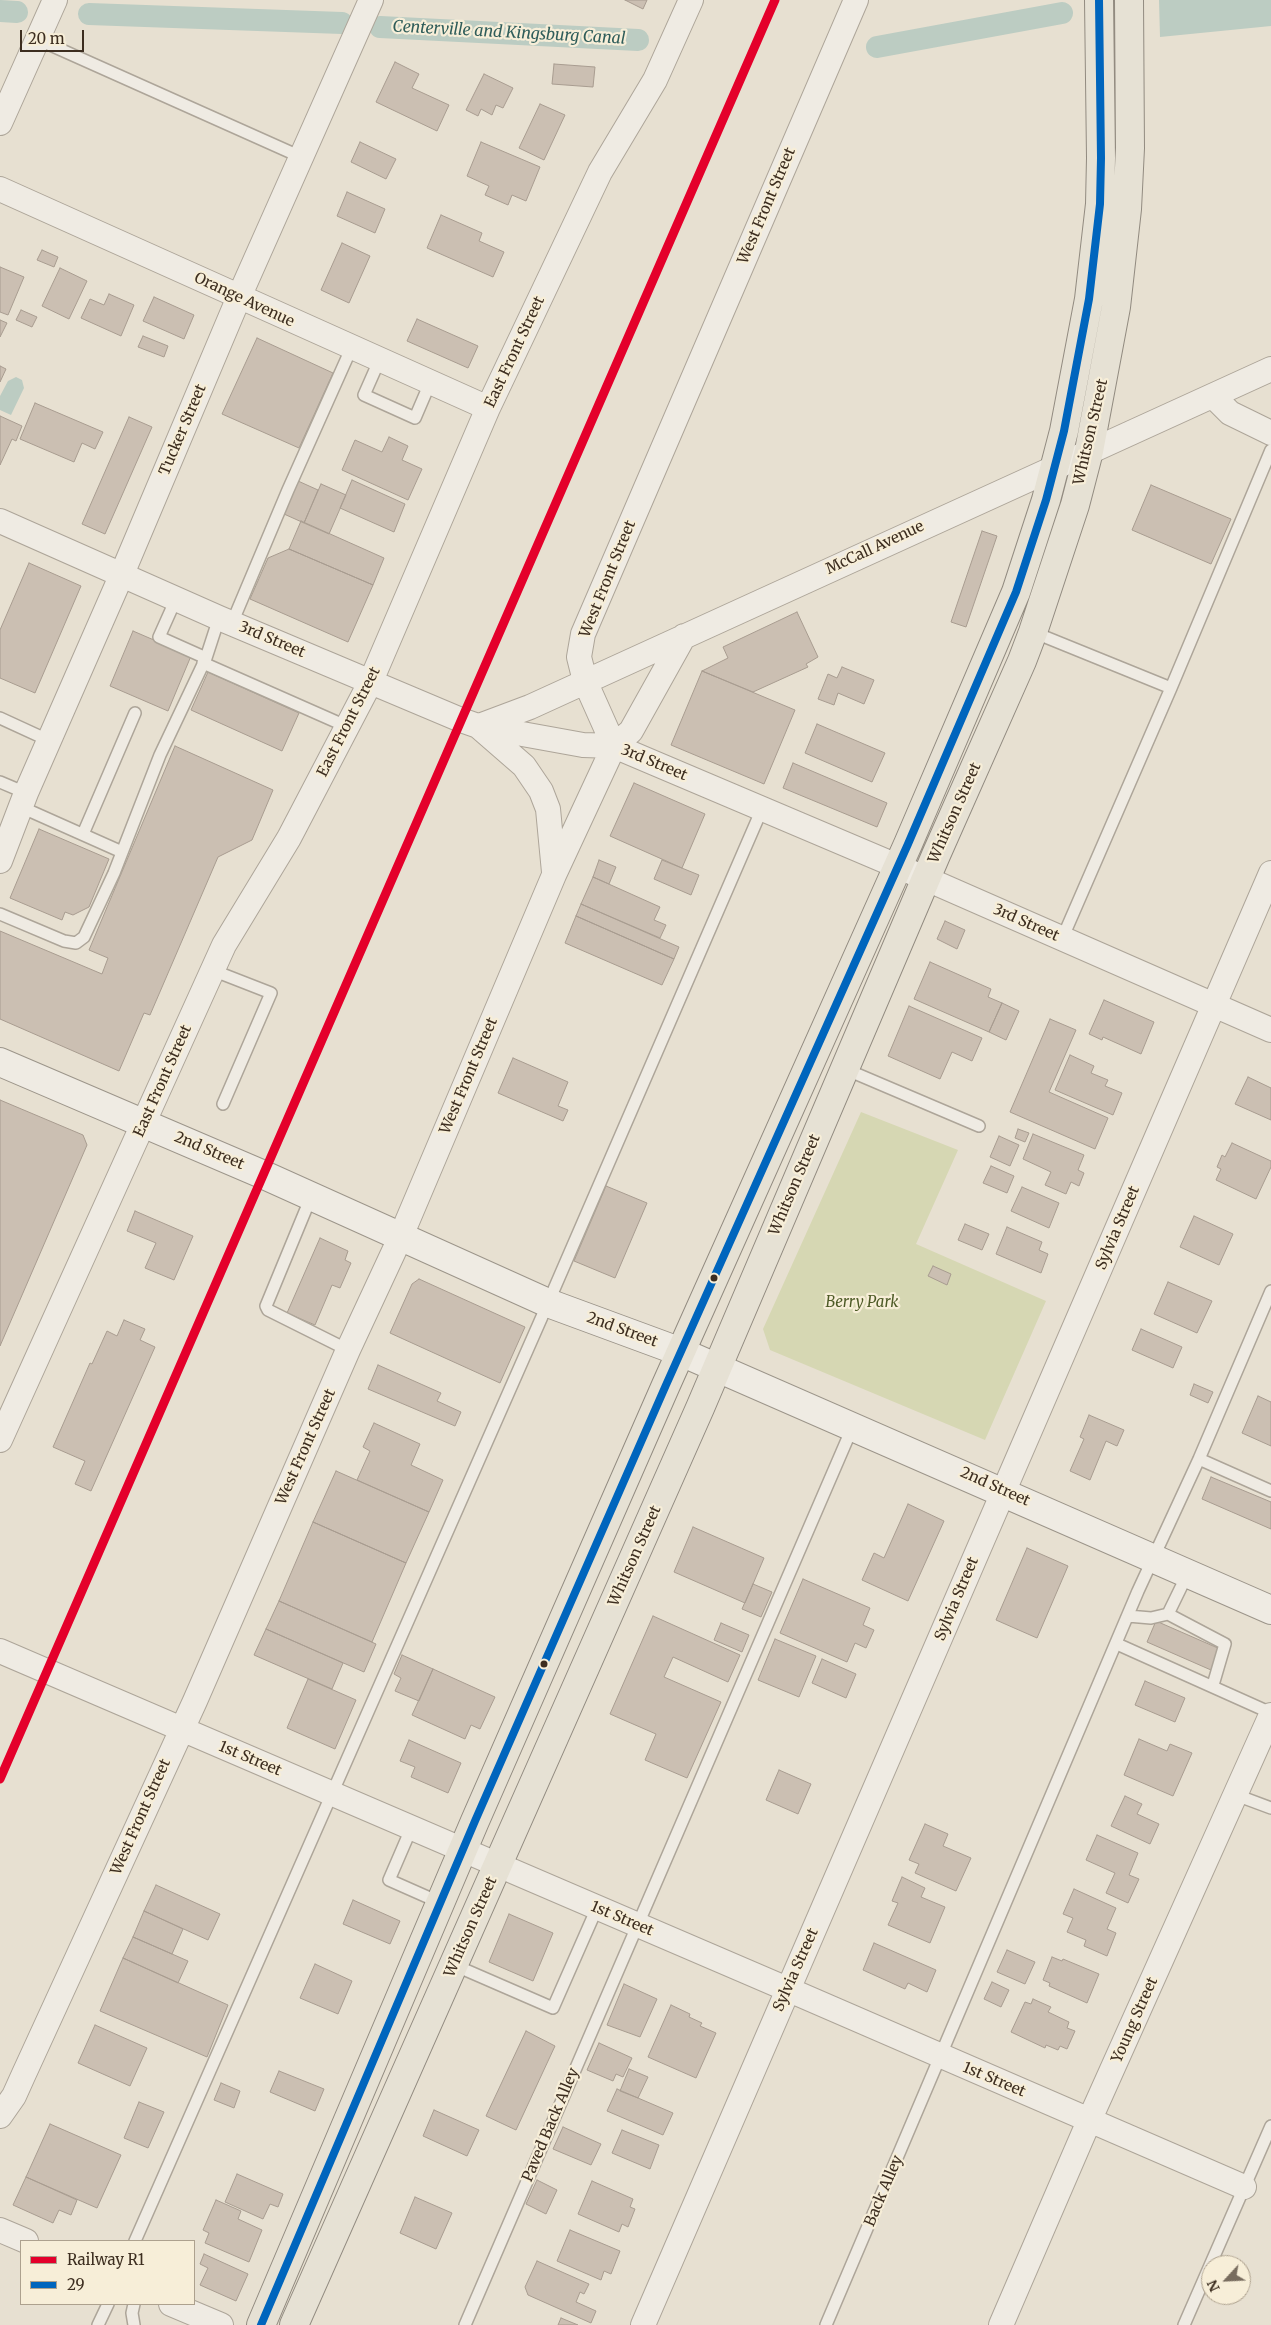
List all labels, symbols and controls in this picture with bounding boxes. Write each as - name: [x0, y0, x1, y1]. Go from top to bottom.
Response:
- water label: Centerville and Kingsburg Canal: [392, 17, 626, 49]
- scale bar: [22, 20, 86, 52]
- text: 20 m: [28, 29, 65, 48]
- street label: West Front Street: [734, 145, 800, 267]
- street label: Orange Avenue: [191, 269, 297, 331]
- street label: East Front Street: [481, 293, 549, 411]
- street label: Whitson Street: [1070, 377, 1112, 487]
- street label: Tucker Street: [156, 382, 210, 478]
- street label: McCall Avenue: [823, 517, 927, 579]
- street label: West Front Street: [576, 518, 640, 640]
- street label: 3rd Street: [236, 618, 308, 662]
- street label: East Front Street: [314, 664, 384, 780]
- street label: 3rd Street: [618, 741, 690, 785]
- street label: Whitson Street: [925, 760, 985, 866]
- street label: 3rd Street: [990, 901, 1062, 945]
- street label: West Front Street: [436, 1015, 502, 1137]
- street label: East Front Street: [130, 1022, 196, 1140]
- street label: 2nd Street: [171, 1128, 247, 1174]
- street label: Whitson Street: [766, 1132, 824, 1238]
- street label: Sylvia Street: [1092, 1183, 1144, 1273]
- unlabelled marker: [709, 1273, 719, 1283]
- park label: Berry Park: [826, 1294, 898, 1312]
- street label: 2nd Street: [584, 1309, 660, 1351]
- street label: West Front Street: [272, 1386, 340, 1508]
- street label: 2nd Street: [957, 1464, 1033, 1510]
- street label: Whitson Street: [605, 1503, 665, 1609]
- street label: Sylvia Street: [931, 1554, 983, 1644]
- unlabelled marker: [539, 1659, 549, 1669]
- street label: 1st Street: [216, 1738, 284, 1780]
- street label: West Front Street: [107, 1756, 175, 1878]
- street label: Whitson Street: [441, 1874, 501, 1980]
- street label: 1st Street: [588, 1898, 656, 1940]
- street label: Sylvia Street: [770, 1926, 822, 2014]
- street label: Young Street: [1108, 1974, 1162, 2066]
- street label: 1st Street: [960, 2059, 1028, 2101]
- street label: Paved Back Alley: [519, 2065, 583, 2185]
- street label: Back Alley: [861, 2153, 907, 2229]
- legend: [20, 2240, 195, 2305]
- text: Railway R1: [67, 2250, 145, 2269]
- north arrow: [1201, 2255, 1251, 2305]
- text: 29: [67, 2275, 85, 2294]
- text: N: [1203, 2277, 1224, 2295]

